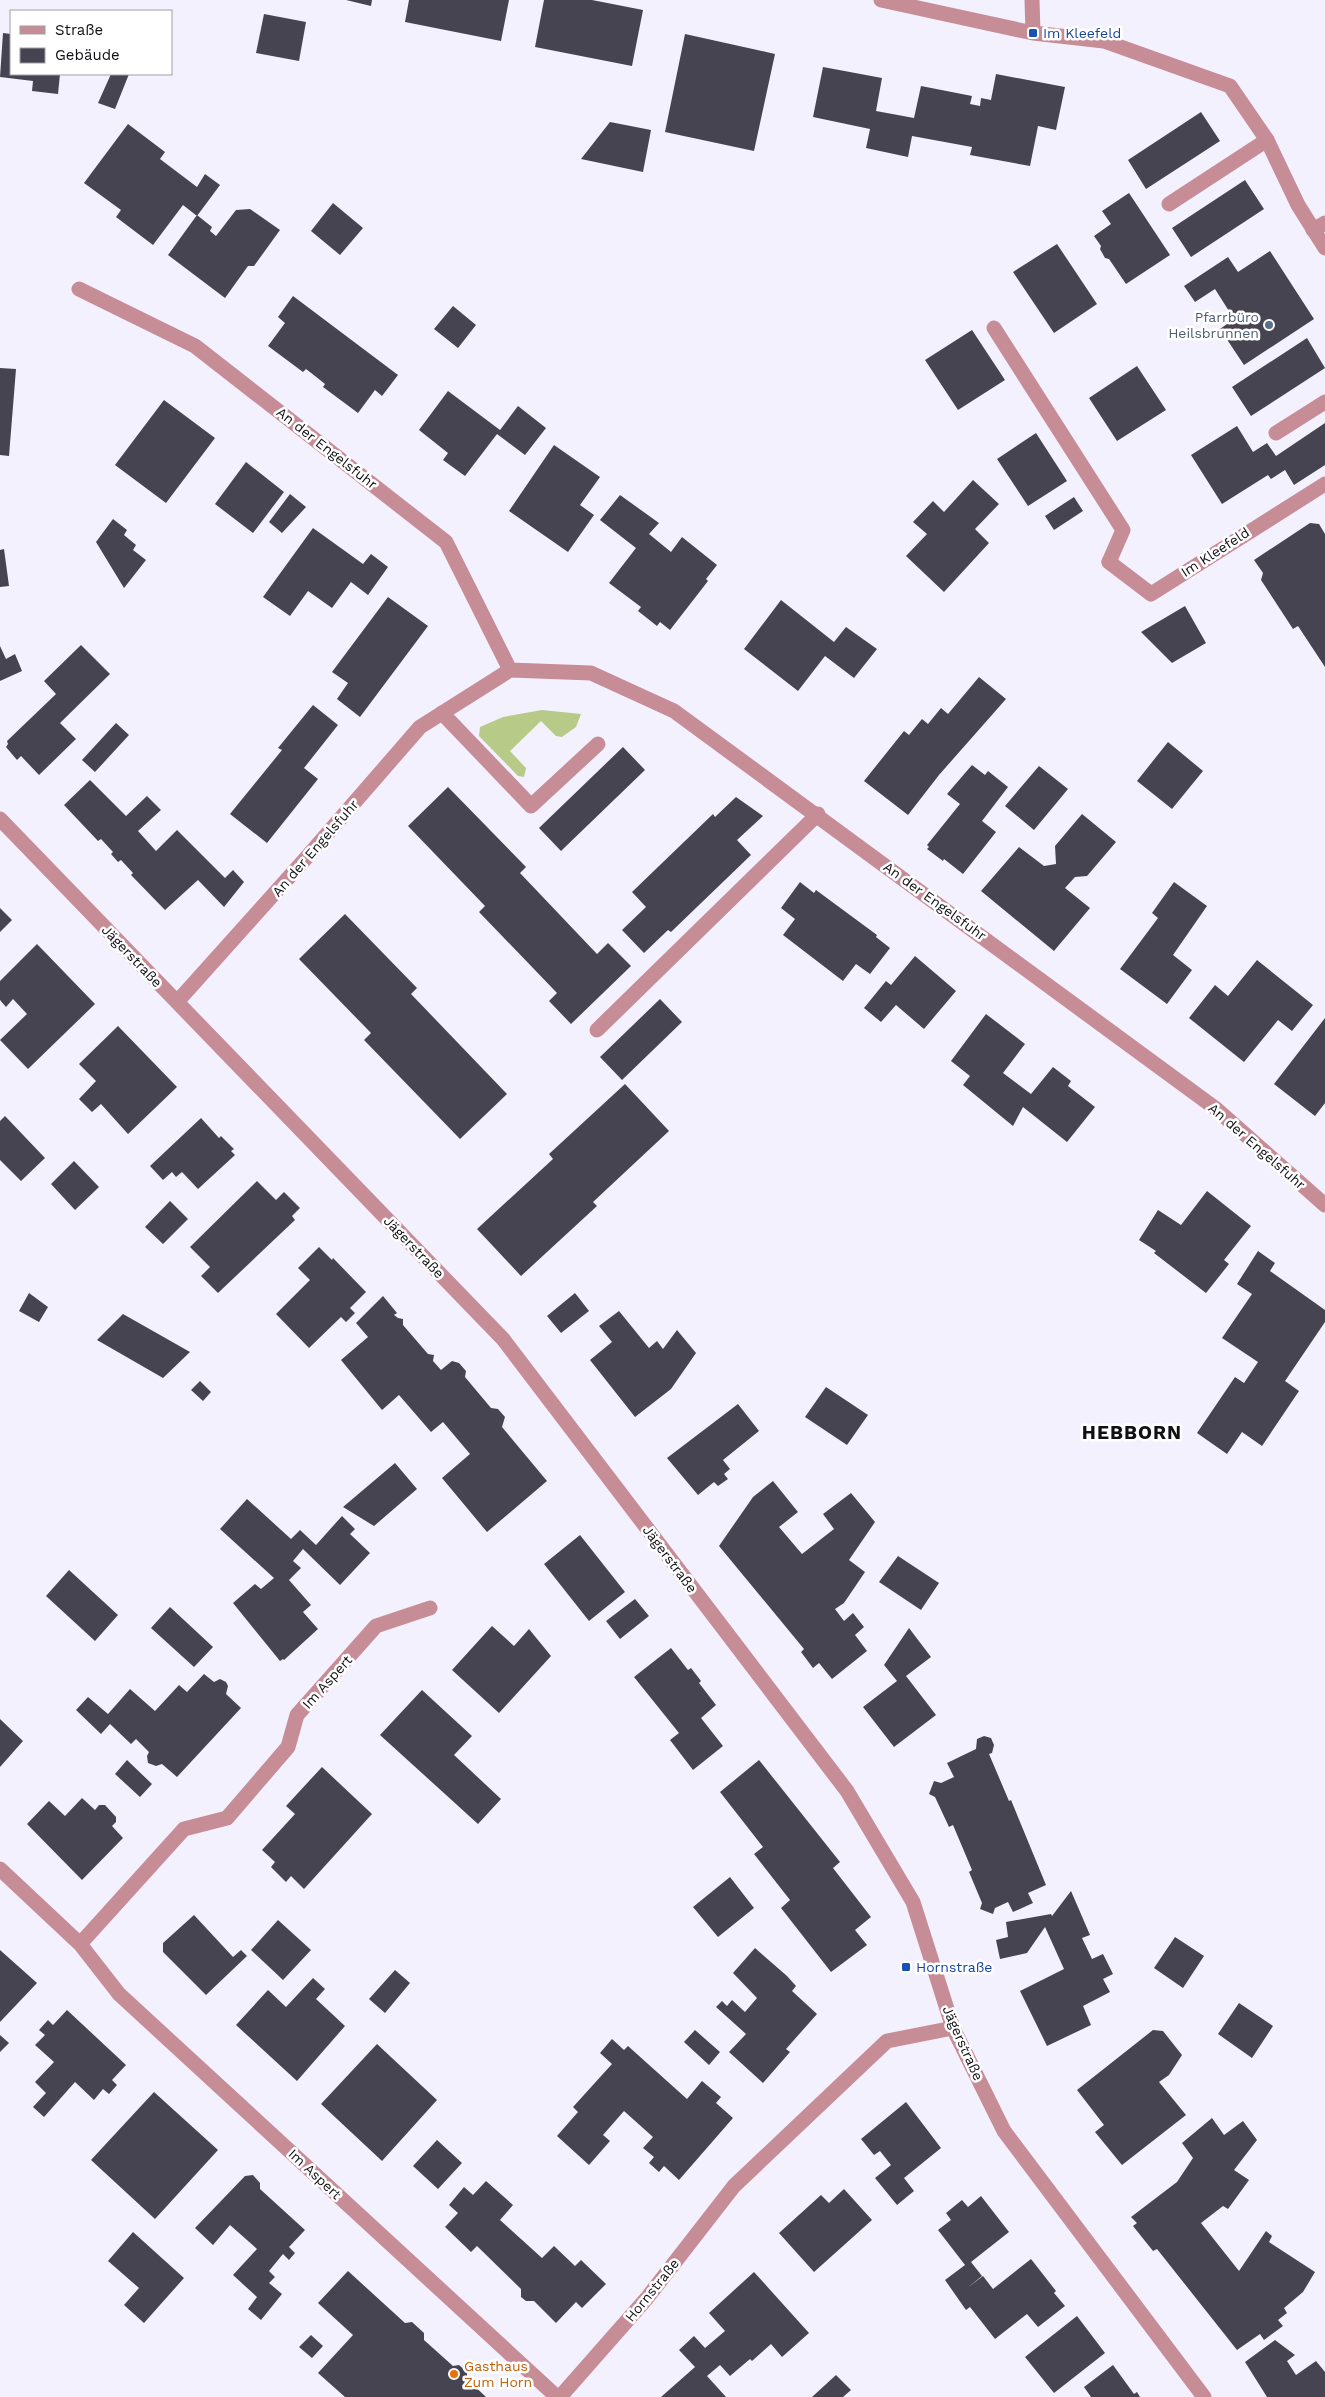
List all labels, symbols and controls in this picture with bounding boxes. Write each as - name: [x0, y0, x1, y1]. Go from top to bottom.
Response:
- legend: [10, 10, 172, 75]
- text: Straße: [55, 21, 103, 39]
- place label: Im Kleefeld: [1043, 25, 1121, 41]
- marker: Im Kleefeld: [1027, 27, 1039, 39]
- text: Gebäude: [55, 46, 120, 64]
- place label: Pfarrbüro Heilsbrunnen: [1168, 309, 1259, 341]
- marker: Pfarrbüro Heilsbrunnen: [1263, 319, 1275, 331]
- street label: An der Engelsfuhr: [274, 404, 381, 492]
- street label: Im Kleefeld: [1178, 524, 1252, 580]
- street label: An der Engelsfuhr: [269, 796, 362, 900]
- street label: An der Engelsfuhr: [881, 858, 990, 944]
- street label: Jägerstraße: [98, 922, 166, 990]
- street label: An der Engelsfuhr: [1205, 1100, 1309, 1193]
- street label: Jägerstraße: [380, 1213, 448, 1281]
- district label: HEBBORN: [1082, 1421, 1182, 1444]
- street label: Jägerstraße: [640, 1522, 700, 1596]
- street label: Im Aspert: [299, 1652, 355, 1712]
- place label: Hornstraße: [916, 1959, 992, 1975]
- marker: Hornstraße: [900, 1961, 912, 1973]
- street label: Jägerstraße: [939, 2003, 987, 2083]
- street label: Im Aspert: [285, 2146, 345, 2203]
- street label: Hornstraße: [622, 2255, 682, 2325]
- place label: Gasthaus Zum Horn: [464, 2358, 532, 2390]
- marker: Gasthaus Zum Horn: [448, 2368, 460, 2380]

